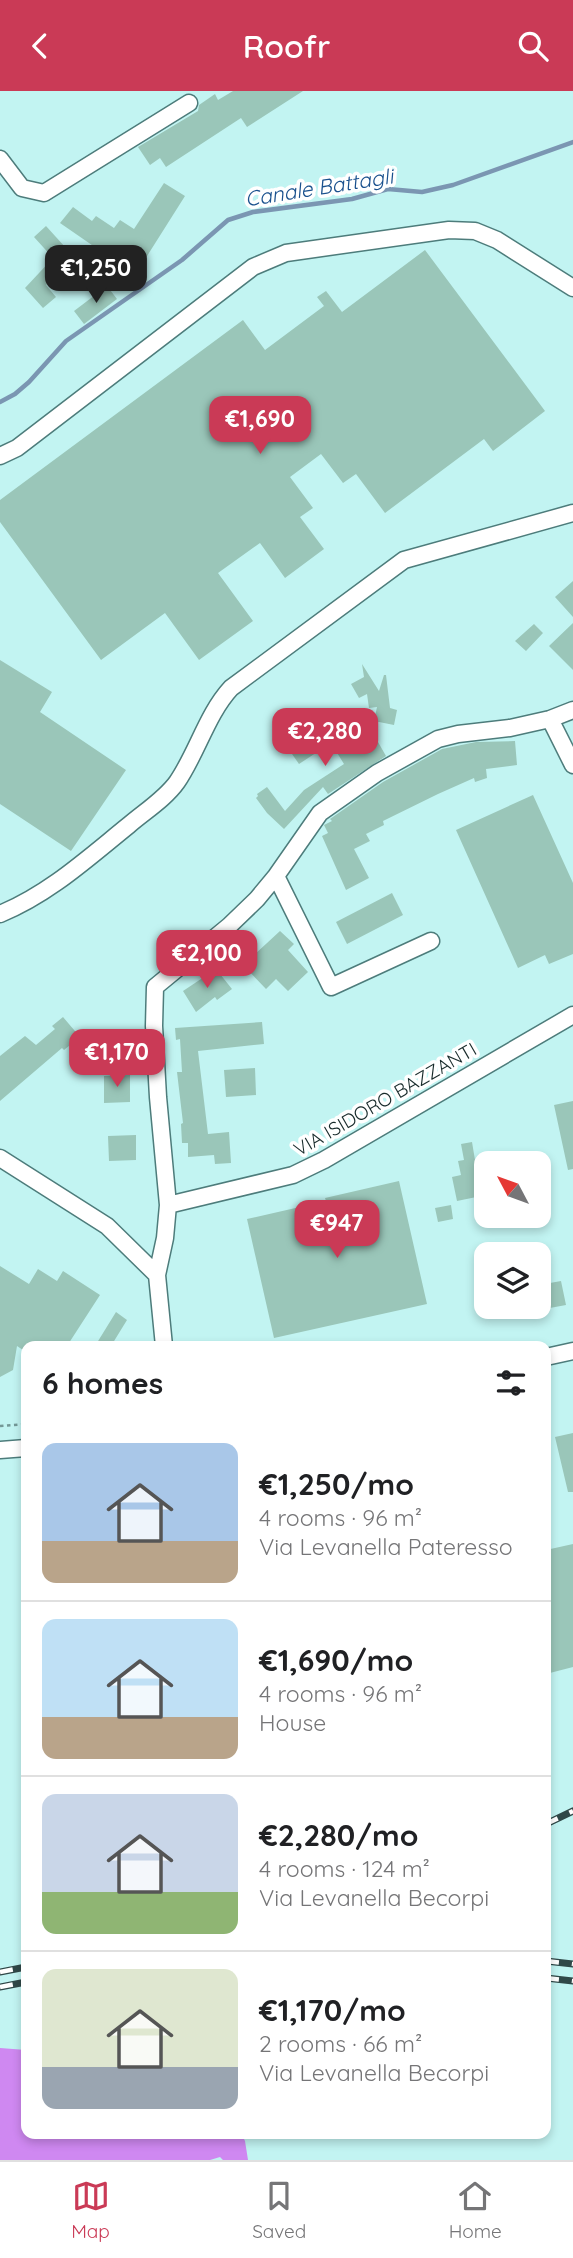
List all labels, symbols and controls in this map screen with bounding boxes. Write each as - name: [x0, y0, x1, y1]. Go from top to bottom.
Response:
- text: Roofr: [243, 26, 330, 66]
- icon: back: [21, 27, 59, 65]
- icon: search: [514, 27, 552, 65]
- water label: Canale Battagli: [243, 162, 397, 212]
- pin: €1,250: [39, 245, 153, 305]
- text: €1,250: [61, 253, 131, 282]
- pin: €1,690: [203, 397, 317, 456]
- text: €1,690: [225, 404, 295, 433]
- pin: €2,280: [268, 709, 382, 768]
- text: €2,280: [288, 716, 362, 745]
- pin: €2,100: [150, 930, 264, 990]
- text: €2,100: [172, 938, 242, 967]
- pin: €1,170: [60, 1030, 174, 1089]
- text: €1,170: [85, 1037, 149, 1066]
- street label: VIA ISIDORO BAZZANTI: [289, 1037, 481, 1161]
- north arrow: [474, 1151, 551, 1229]
- map controls: [474, 1151, 551, 1319]
- pin: €947: [296, 1201, 378, 1260]
- text: €947: [311, 1208, 363, 1237]
- button: layers: [474, 1242, 551, 1319]
- text: 6 homes: [42, 1364, 163, 1402]
- icon: filters: [492, 1364, 530, 1402]
- text: €1,250/mo: [259, 1465, 414, 1503]
- icon: home: [98, 1471, 182, 1555]
- text: 4 rooms · 96 m²: [259, 1503, 422, 1532]
- text: Via Levanella Pateresso: [259, 1532, 513, 1561]
- text: €1,690/mo: [259, 1641, 413, 1679]
- icon: home: [98, 1647, 182, 1731]
- text: 4 rooms · 96 m²: [259, 1679, 422, 1708]
- text: House: [259, 1708, 326, 1737]
- text: €2,280/mo: [259, 1816, 418, 1854]
- icon: home: [98, 1822, 182, 1906]
- text: 4 rooms · 124 m²: [259, 1854, 430, 1883]
- text: Via Levanella Becorpi: [259, 1883, 489, 1912]
- text: €1,170/mo: [259, 1991, 406, 2029]
- icon: home: [98, 1997, 182, 2081]
- text: 2 rooms · 66 m²: [259, 2029, 422, 2058]
- text: Via Levanella Becorpi: [259, 2058, 489, 2087]
- tab: Map: [71, 2177, 110, 2243]
- tab: Saved: [252, 2177, 306, 2243]
- tab: Home: [449, 2177, 502, 2243]

